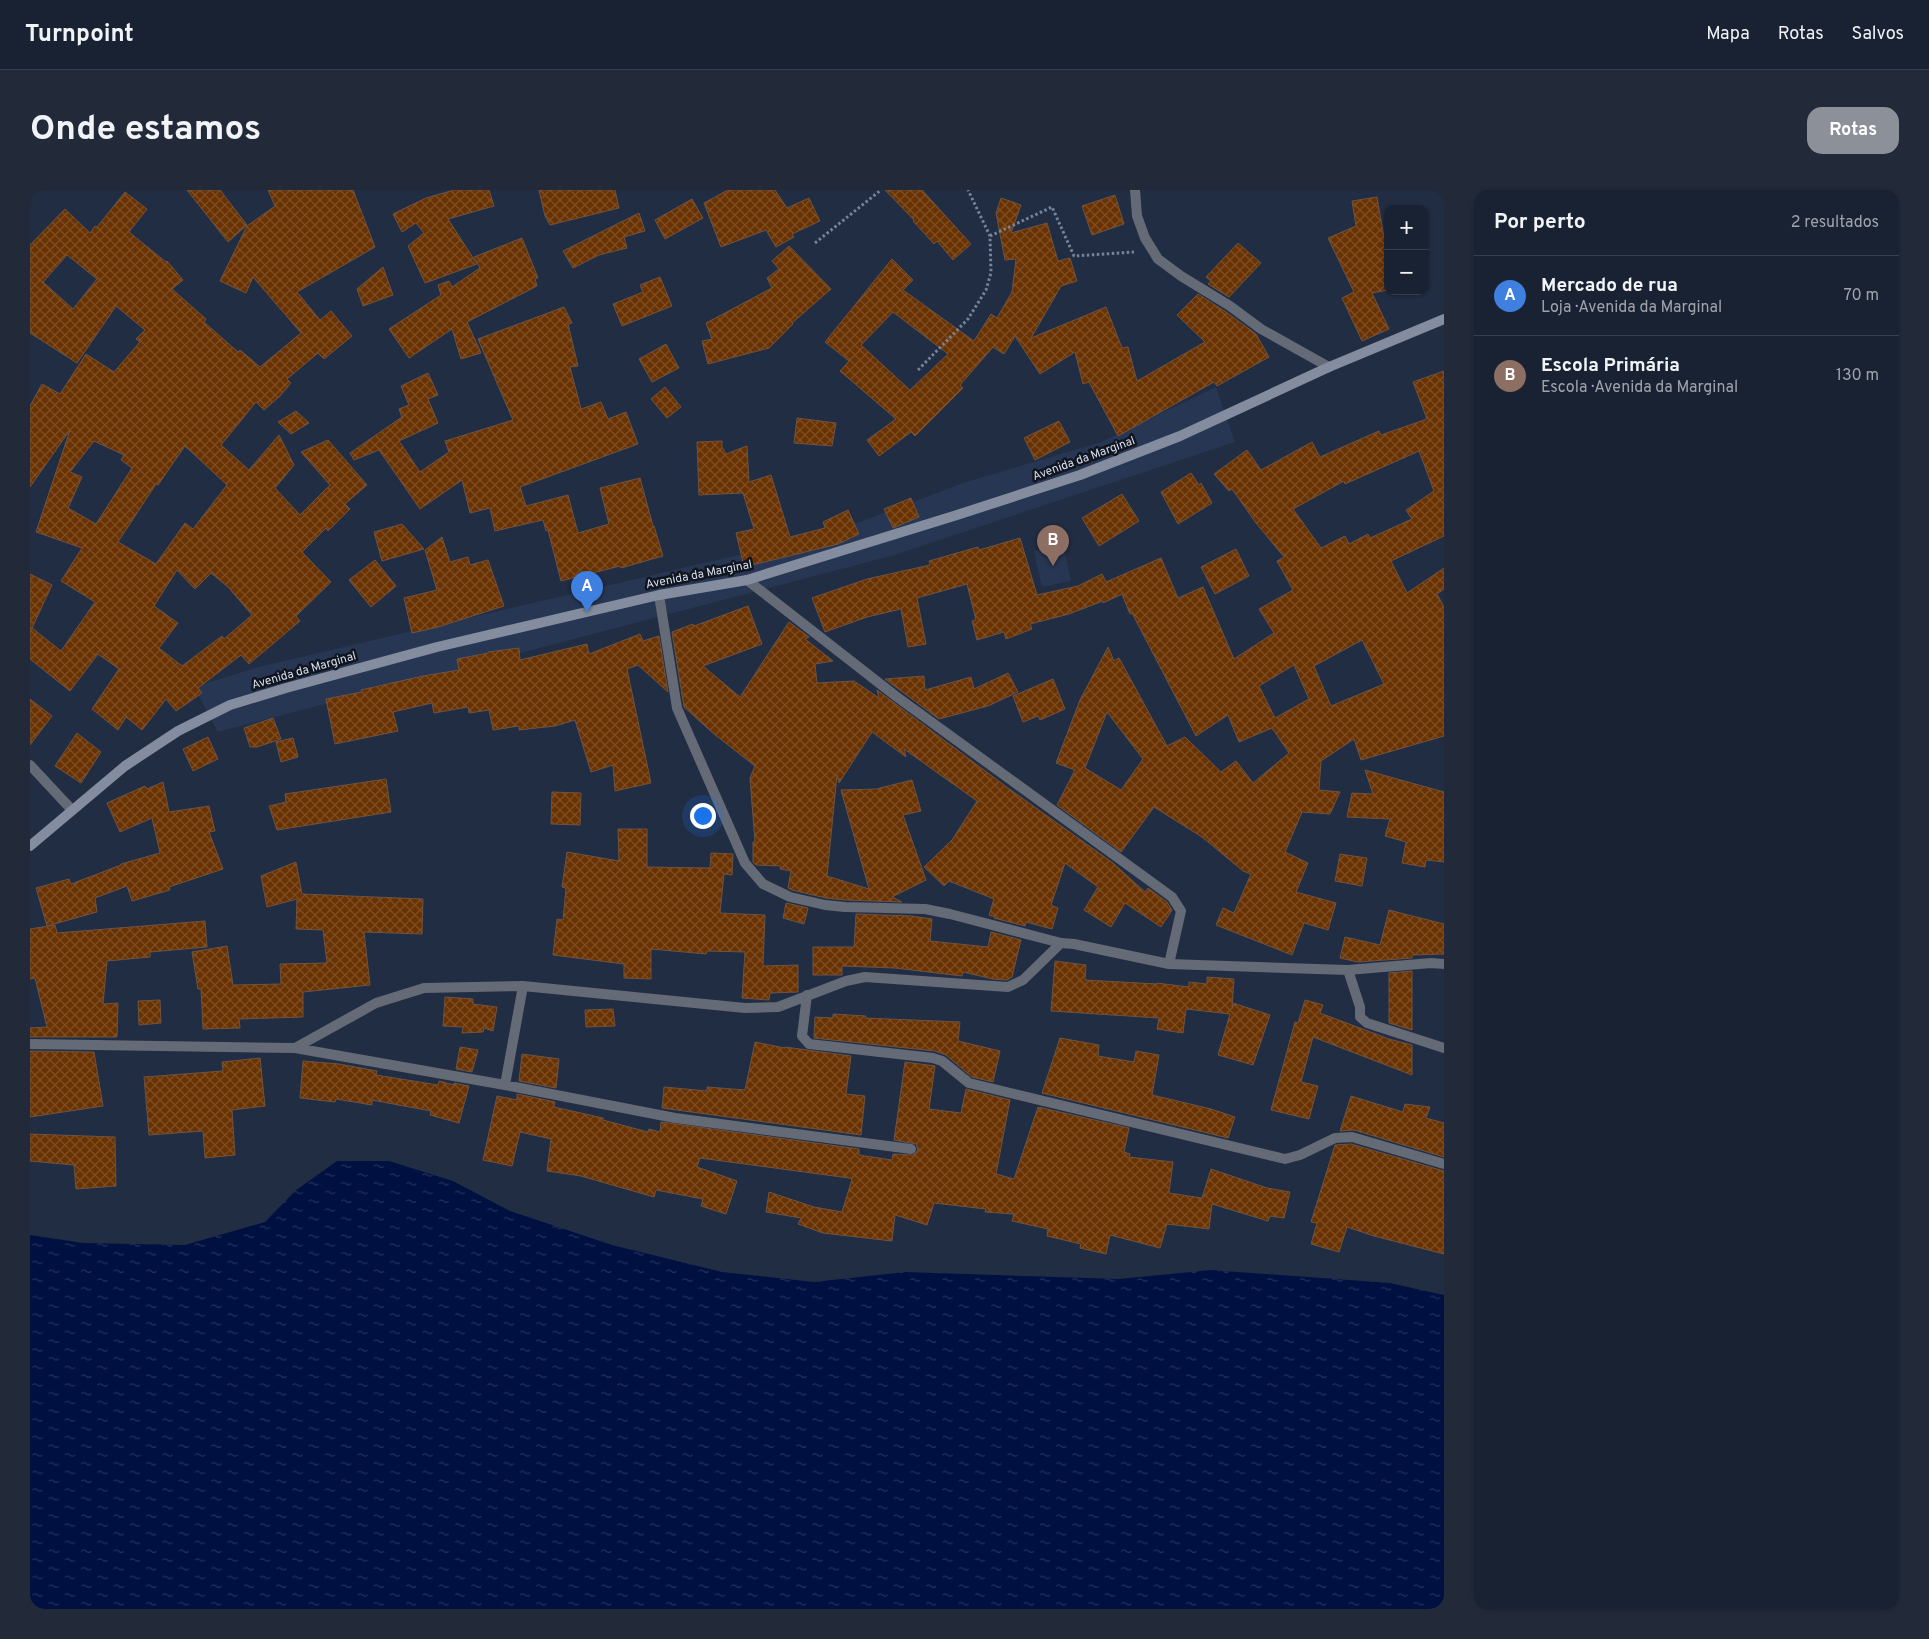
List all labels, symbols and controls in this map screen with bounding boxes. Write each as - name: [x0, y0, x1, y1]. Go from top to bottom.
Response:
- text: Turnpoint: [25, 20, 134, 50]
- text: Mapa: [1706, 23, 1750, 46]
- text: Rotas: [1778, 23, 1824, 46]
- text: Salvos: [1852, 23, 1904, 46]
- button: Rotas: [1807, 107, 1899, 154]
- text: Onde estamos: [30, 108, 261, 152]
- map controls: [1384, 205, 1429, 295]
- button: +: [1384, 205, 1429, 250]
- text: Por perto: [1494, 209, 1586, 236]
- text: 2 resultados: [1791, 213, 1879, 233]
- button: −: [1384, 250, 1429, 295]
- text: Mercado de rua: [1541, 274, 1678, 298]
- text: A: [1504, 286, 1516, 306]
- text: 70 m: [1844, 286, 1879, 306]
- text: Loja · Avenida da Marginal: [1541, 298, 1722, 318]
- text: Escola Primária: [1541, 354, 1680, 378]
- text: B: [1504, 366, 1516, 386]
- text: 130 m: [1836, 366, 1879, 386]
- text: Escola · Avenida da Marginal: [1541, 378, 1738, 398]
- street label: Avenida da Marginal: [1031, 433, 1137, 485]
- pin: B: [1037, 525, 1069, 566]
- street label: Avenida da Marginal: [644, 557, 754, 593]
- pin: A: [571, 571, 603, 612]
- street label: Avenida da Marginal: [250, 648, 358, 694]
- your location: [690, 803, 716, 829]

